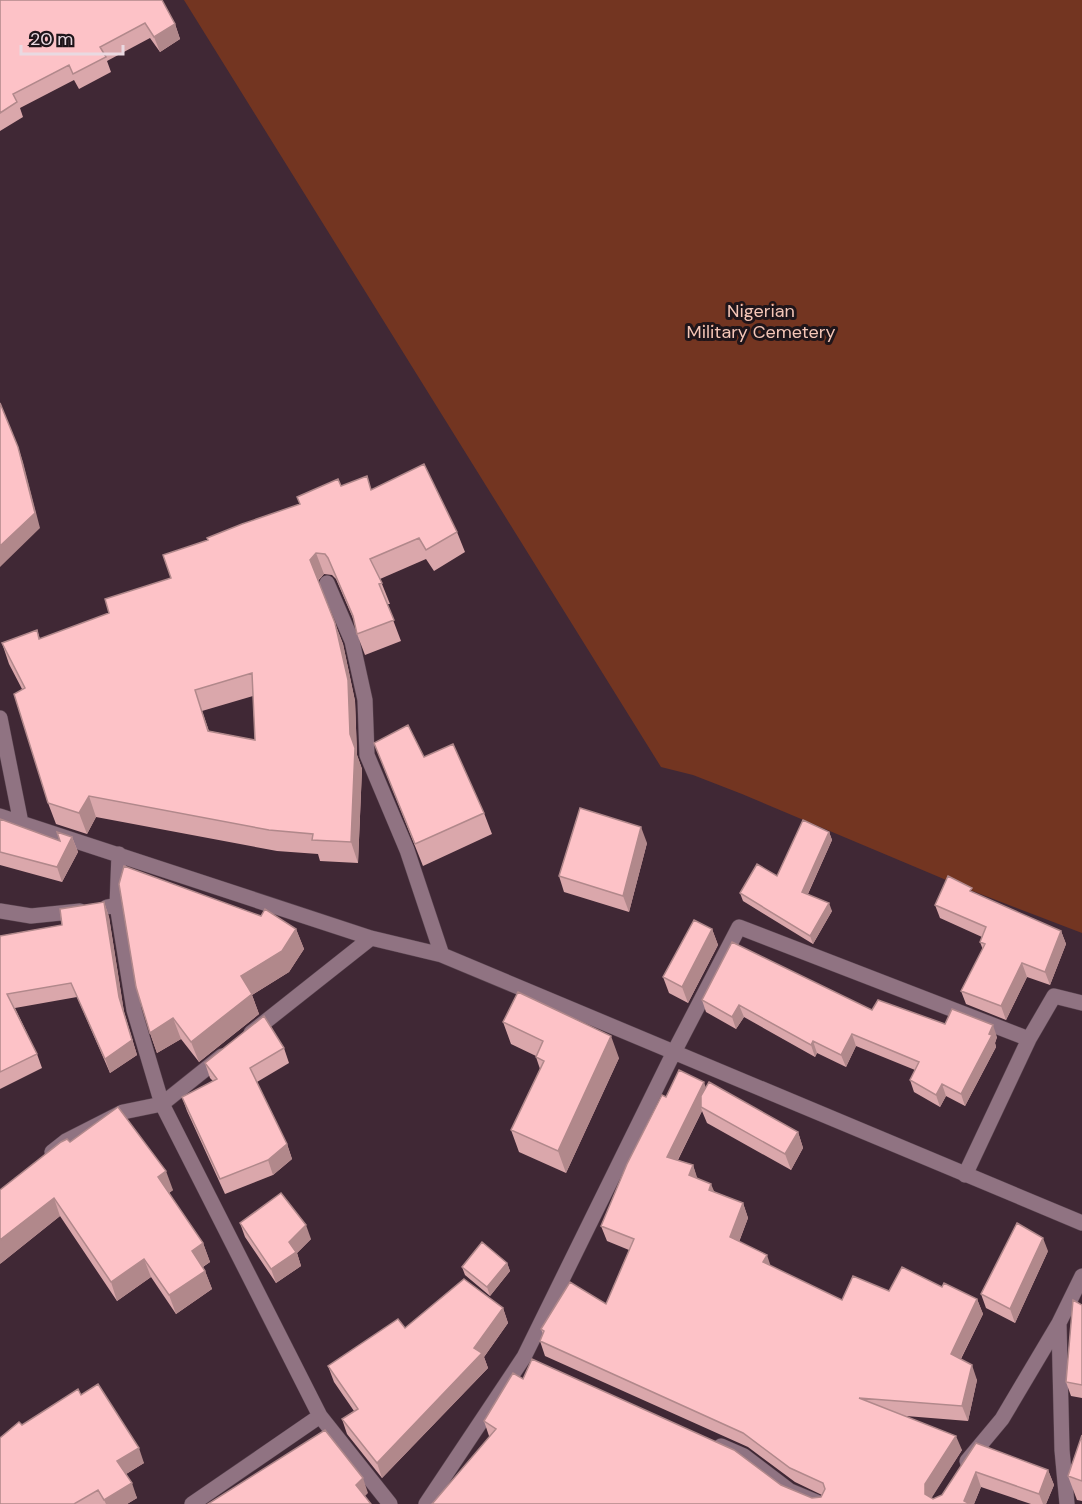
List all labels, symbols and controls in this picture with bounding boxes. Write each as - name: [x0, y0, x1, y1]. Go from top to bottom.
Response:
- scale bar: [21, 18, 123, 56]
- text: 20 m: [30, 27, 73, 51]
- park label: Nigerian Military Cemetery: [687, 299, 835, 344]

